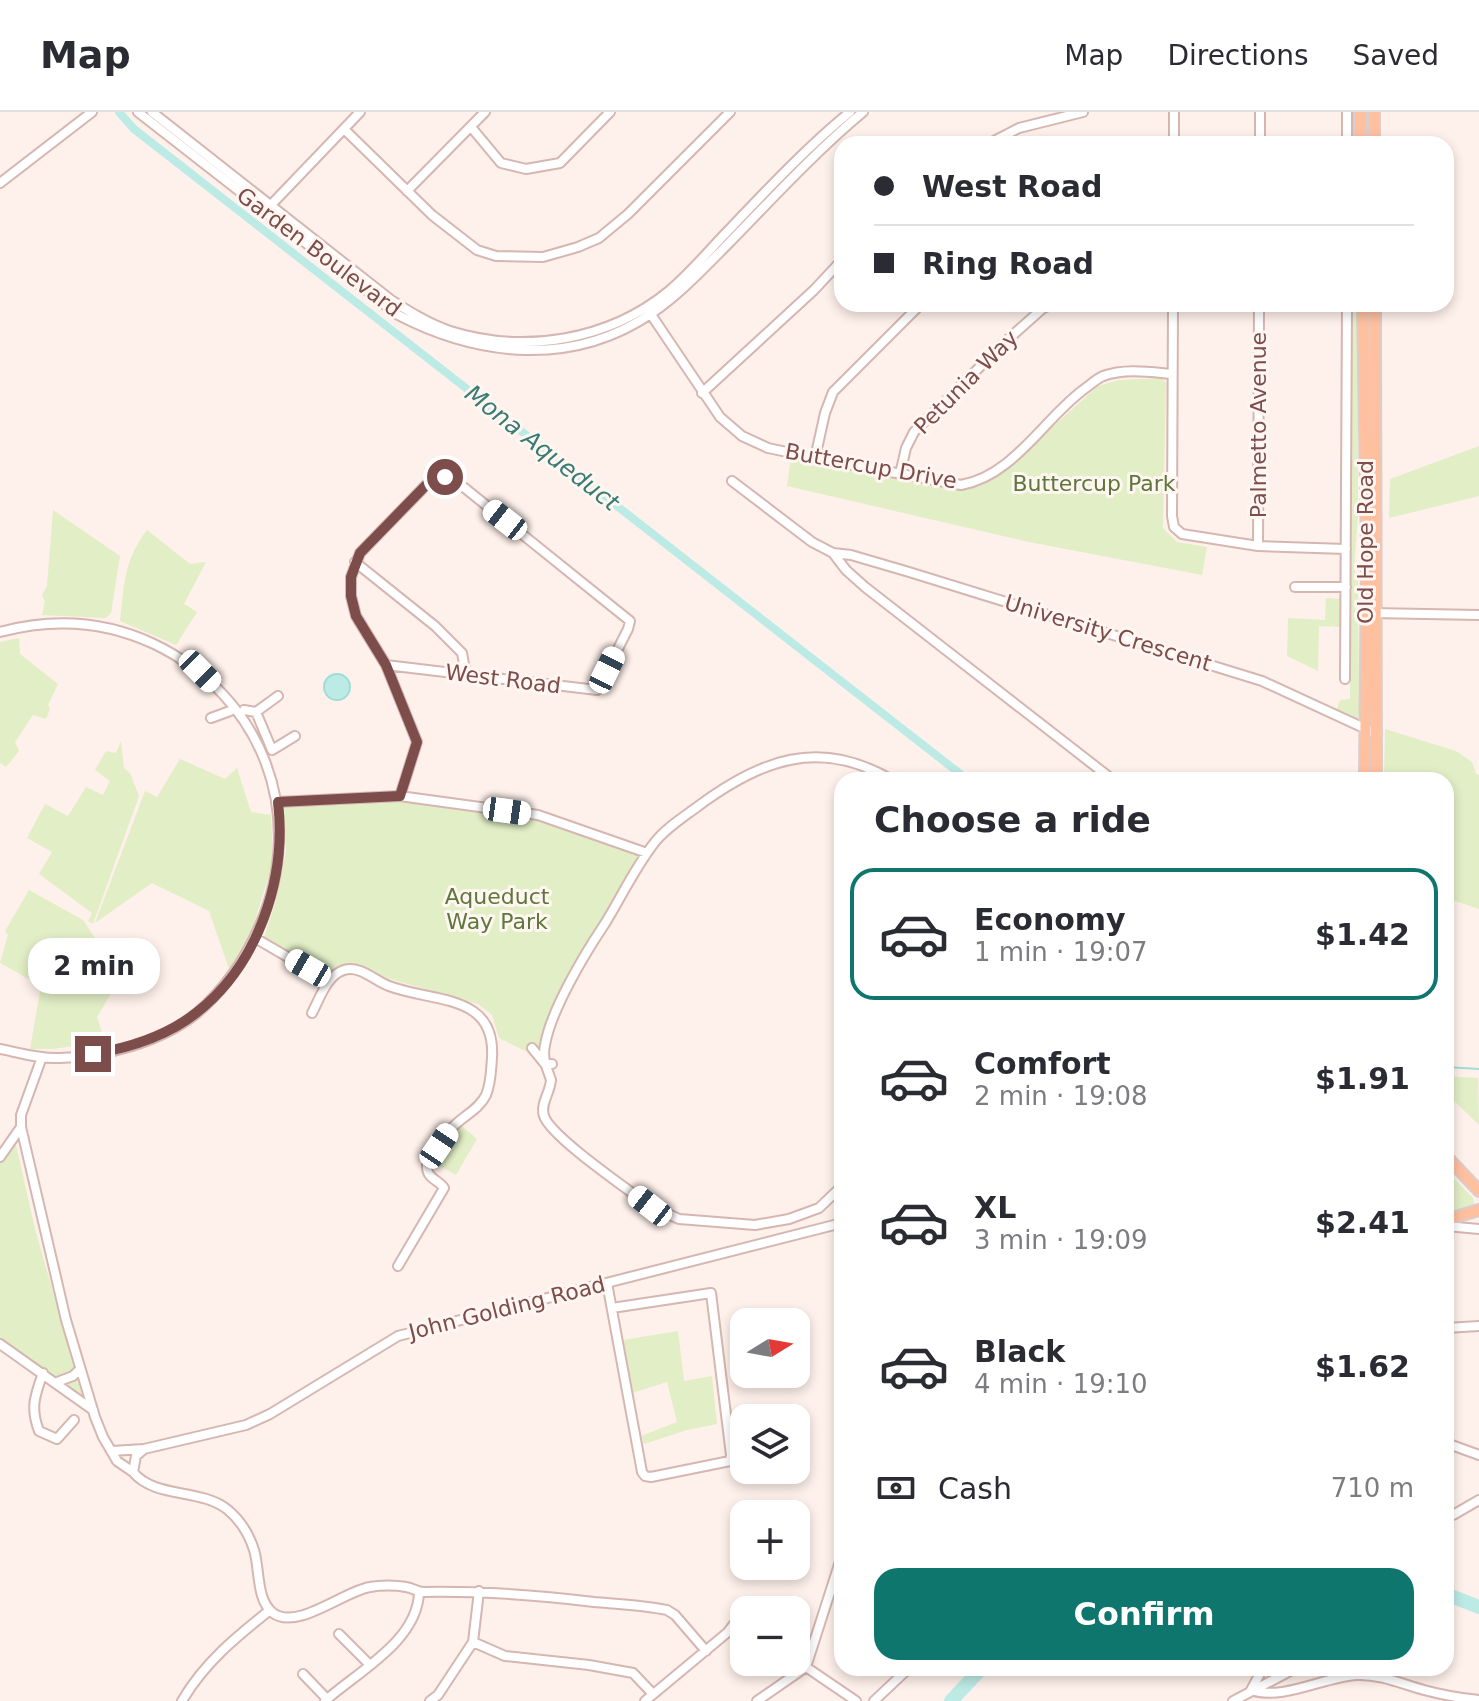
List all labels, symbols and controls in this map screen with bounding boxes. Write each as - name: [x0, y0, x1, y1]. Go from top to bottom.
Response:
- text: Map: [40, 33, 131, 77]
- text: Map: [1064, 39, 1123, 72]
- text: Directions: [1167, 39, 1308, 72]
- text: Saved: [1352, 39, 1439, 72]
- text: West Road: [922, 169, 1102, 204]
- street label: Garden Boulevard: [232, 182, 406, 322]
- text: Ring Road: [922, 246, 1094, 281]
- street label: Petunia Way: [909, 325, 1023, 439]
- street label: Palmetto Avenue: [1246, 332, 1271, 518]
- water label: Mona Aqueduct: [459, 379, 626, 518]
- street label: Buttercup Drive: [783, 439, 959, 493]
- route start: [427, 459, 463, 495]
- street label: Old Hope Road: [1353, 460, 1378, 624]
- park label: Buttercup Park: [1013, 471, 1176, 496]
- car: [479, 496, 531, 544]
- street label: University Crescent: [1001, 590, 1215, 677]
- car: [586, 643, 628, 697]
- car: [175, 646, 225, 696]
- street label: West Road: [444, 660, 562, 698]
- car: [482, 796, 532, 826]
- text: Choose a ride: [874, 799, 1151, 840]
- park label: Aqueduct Way Park: [445, 884, 550, 934]
- icon: car: [878, 898, 950, 970]
- text: Economy: [974, 902, 1126, 937]
- text: $1.42: [1315, 917, 1410, 952]
- text: 1 min · 19:07: [974, 937, 1148, 967]
- callout: 2 min: [27, 938, 159, 994]
- car: [281, 946, 335, 990]
- text: 2 min: [53, 951, 135, 981]
- route end: [75, 1036, 111, 1072]
- icon: car: [878, 1042, 950, 1114]
- text: Comfort: [974, 1046, 1111, 1081]
- text: $1.91: [1315, 1061, 1410, 1096]
- text: 2 min · 19:08: [974, 1081, 1148, 1111]
- car: [416, 1119, 462, 1173]
- car: [624, 1182, 676, 1230]
- icon: car: [878, 1186, 950, 1258]
- text: XL: [974, 1190, 1016, 1225]
- text: $2.41: [1315, 1205, 1410, 1240]
- text: 3 min · 19:09: [974, 1225, 1148, 1255]
- street label: John Golding Road: [404, 1271, 608, 1345]
- north arrow: [730, 1308, 810, 1388]
- map controls: [730, 1308, 810, 1676]
- icon: car: [878, 1330, 950, 1402]
- text: Black: [974, 1334, 1065, 1369]
- text: $1.62: [1315, 1349, 1410, 1384]
- text: 4 min · 19:10: [974, 1369, 1148, 1399]
- button: layers: [730, 1404, 810, 1484]
- icon: cash: [874, 1466, 918, 1510]
- text: Cash: [938, 1471, 1012, 1506]
- text: 710 m: [1331, 1473, 1414, 1503]
- button: +: [730, 1500, 810, 1580]
- button: Confirm: [874, 1568, 1414, 1660]
- button: −: [730, 1596, 810, 1676]

